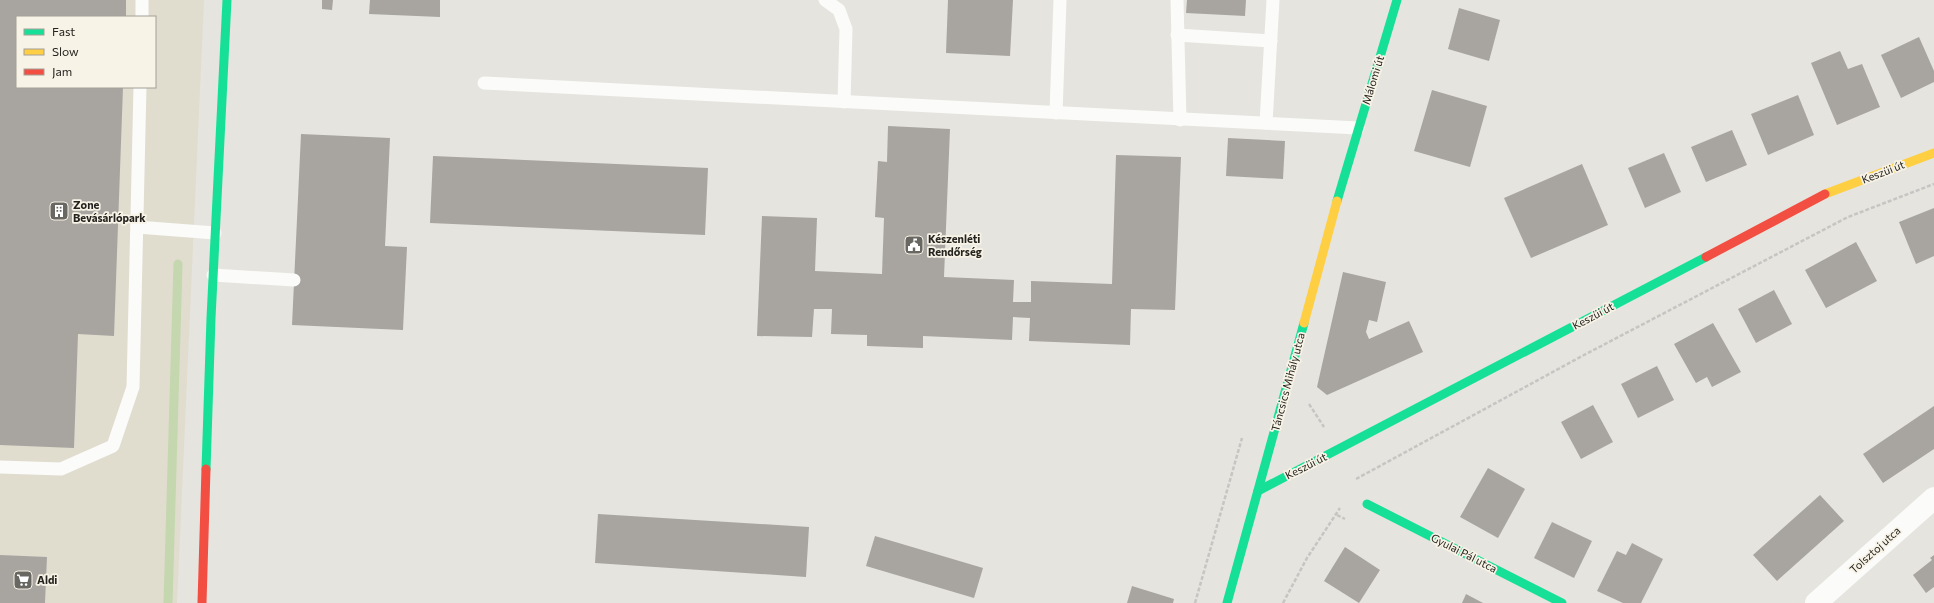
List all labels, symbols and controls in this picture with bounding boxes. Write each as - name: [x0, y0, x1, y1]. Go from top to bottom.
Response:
- legend: [16, 16, 156, 88]
- text: Fast: [52, 24, 75, 38]
- text: Slow: [52, 44, 79, 58]
- street label: Málomi út: [1359, 53, 1386, 106]
- text: Jam: [52, 64, 72, 79]
- street label: Keszüi út: [1859, 157, 1907, 186]
- place label: Zone Bevásárlópark: [73, 198, 146, 224]
- building icon: Zone Bevásárlópark: [48, 200, 70, 222]
- place label: Készenléti Rendőrség: [928, 232, 982, 258]
- public building icon: Készenléti Rendőrség: [903, 234, 925, 256]
- street label: Keszüi út: [1570, 299, 1616, 332]
- street label: Táncsics Mihály utca: [1268, 331, 1307, 433]
- street label: Keszüi út: [1283, 449, 1329, 482]
- street label: Tolsztoj utca: [1847, 523, 1903, 576]
- street label: Gyulai Pál utca: [1429, 530, 1499, 575]
- supermarket icon: Aldi: [12, 569, 34, 591]
- place label: Aldi: [37, 573, 57, 586]

